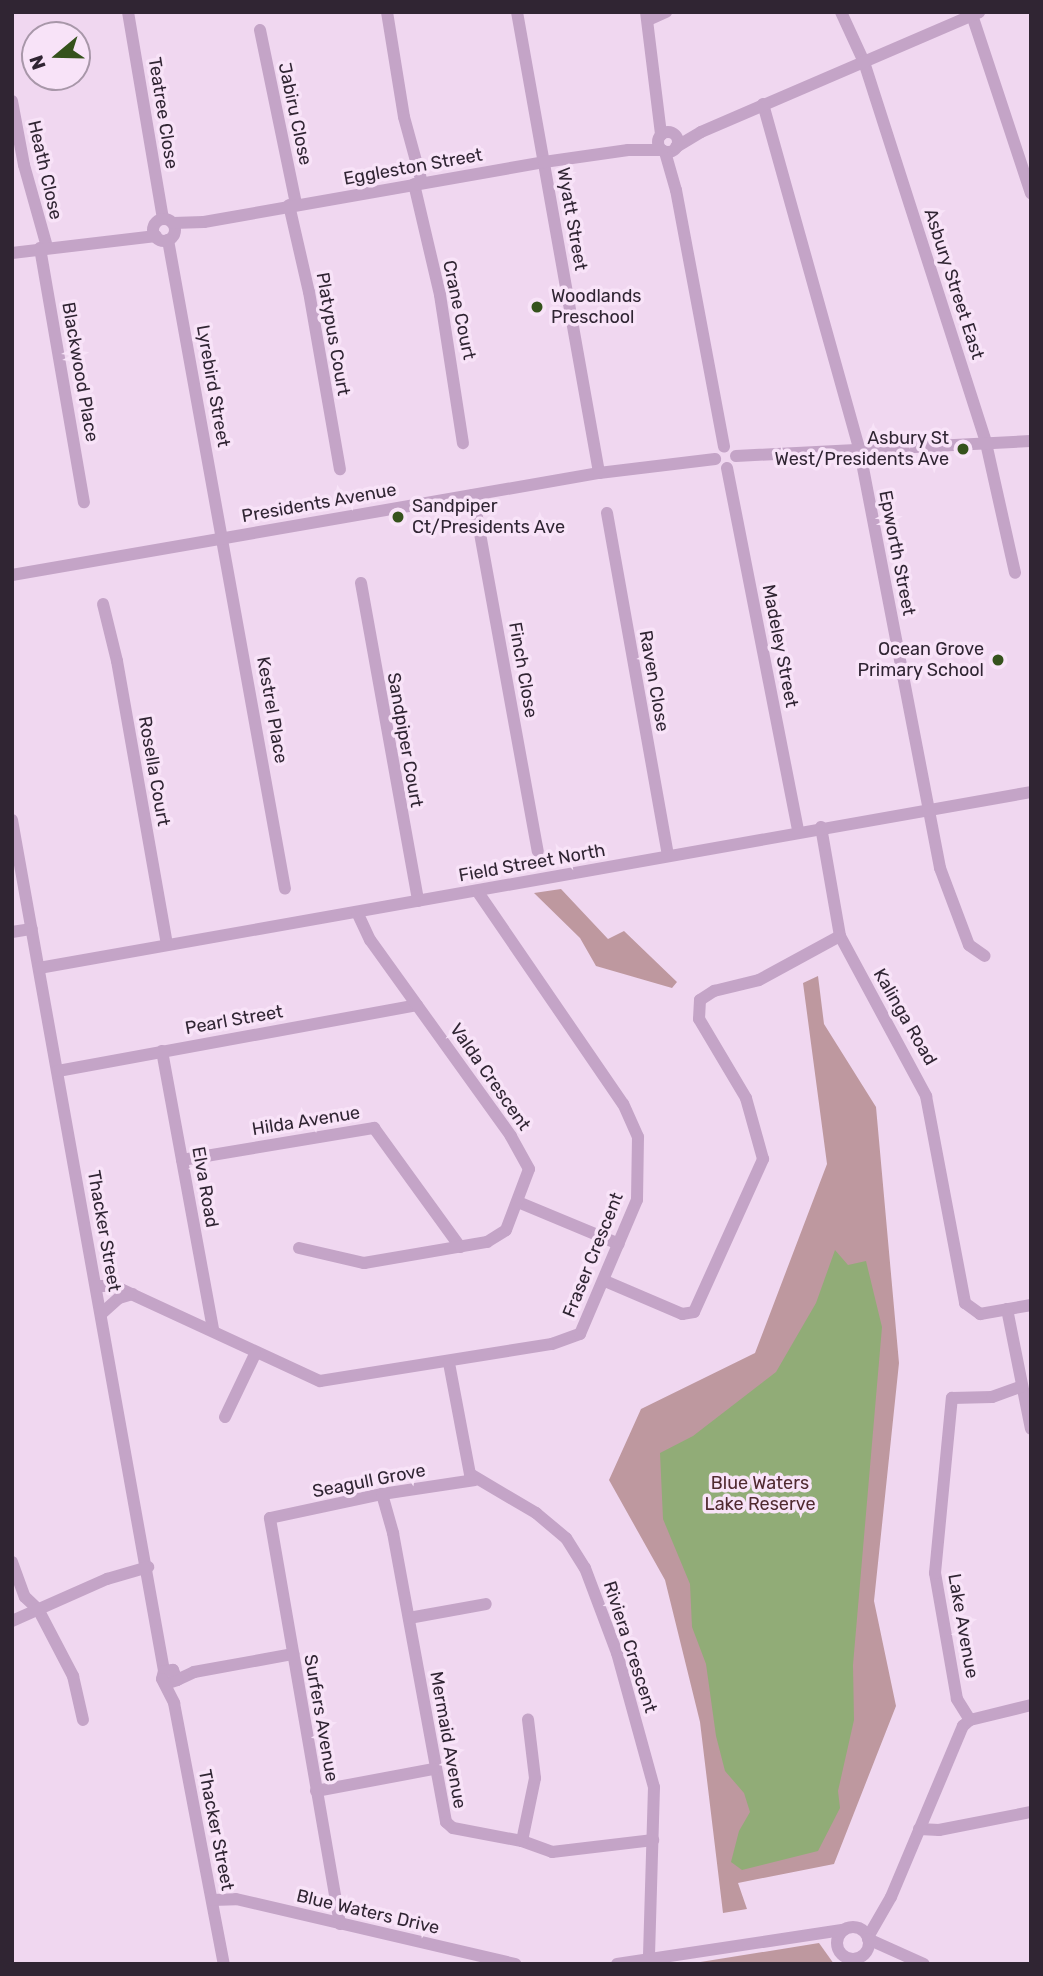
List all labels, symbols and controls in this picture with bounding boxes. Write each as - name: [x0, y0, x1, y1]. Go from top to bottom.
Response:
- north arrow: [21, 21, 91, 91]
- text: N: [24, 52, 51, 73]
- street label: Teatree Close: [144, 56, 182, 170]
- street label: Jabiru Close: [274, 61, 316, 167]
- street label: Heath Close: [23, 118, 67, 222]
- street label: Eggleston Street: [342, 144, 484, 190]
- street label: Wyatt Street: [552, 166, 592, 272]
- street label: Asbury Street East: [919, 206, 989, 362]
- street label: Crane Court: [438, 258, 480, 362]
- street label: Platypus Court: [312, 271, 354, 397]
- place label: Woodlands Preschool: [551, 286, 642, 328]
- marker: Woodlands Preschool: [529, 299, 545, 315]
- street label: Blackwood Place: [57, 300, 103, 444]
- street label: Lyrebird Street: [192, 323, 234, 449]
- place label: Asbury St West/Presidents Ave: [774, 428, 949, 471]
- marker: Asbury St West/Presidents Ave: [955, 441, 971, 457]
- street label: Presidents Avenue: [240, 479, 398, 527]
- street label: Epworth Street: [874, 489, 920, 617]
- place label: Sandpiper Ct/Presidents Ave: [412, 496, 566, 538]
- marker: Sandpiper Ct/Presidents Ave: [390, 509, 406, 525]
- street label: Madeley Street: [757, 582, 803, 710]
- street label: Finch Close: [504, 620, 542, 720]
- street label: Raven Close: [634, 629, 674, 733]
- place label: Ocean Grove Primary School: [857, 639, 984, 682]
- marker: Ocean Grove Primary School: [990, 652, 1006, 668]
- street label: Kestrel Place: [252, 655, 292, 765]
- street label: Sandpiper Court: [382, 671, 428, 809]
- street label: Rosella Court: [134, 714, 174, 828]
- street label: Field Street North: [457, 839, 607, 887]
- street label: Kalinga Road: [869, 965, 941, 1069]
- street label: Pearl Street: [183, 1001, 285, 1039]
- street label: Valda Crescent: [445, 1019, 535, 1135]
- street label: Hilda Avenue: [250, 1102, 362, 1140]
- street label: Elva Road: [187, 1145, 223, 1229]
- street label: Thacker Street: [83, 1169, 125, 1293]
- street label: Fraser Crescent: [558, 1189, 628, 1321]
- street label: Seagull Grove: [311, 1459, 427, 1503]
- park label: Blue Waters Lake Reserve: [705, 1473, 815, 1516]
- street label: Lake Avenue: [943, 1572, 983, 1680]
- street label: Riviera Crescent: [599, 1578, 661, 1716]
- street label: Surfers Avenue: [299, 1653, 343, 1783]
- street label: Mermaid Avenue: [425, 1669, 471, 1811]
- street label: Thacker Street: [194, 1768, 238, 1892]
- street label: Blue Waters Drive: [294, 1885, 442, 1939]

